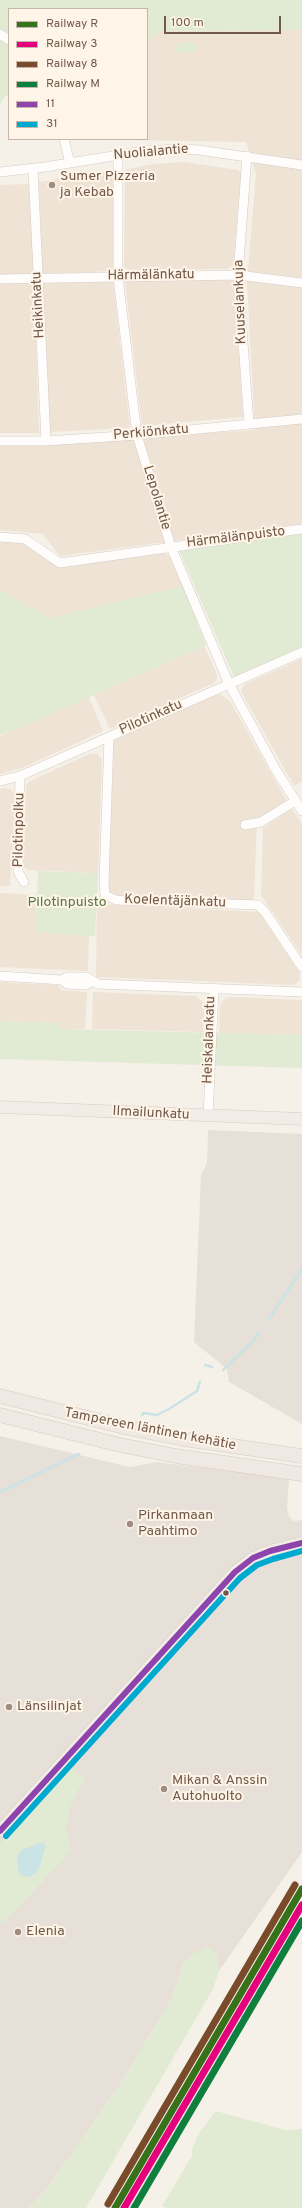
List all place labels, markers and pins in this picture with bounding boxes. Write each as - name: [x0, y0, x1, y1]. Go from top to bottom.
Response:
- place label: Sumer Pizzeria ja Kebab: [60, 169, 155, 202]
- marker: Sumer Pizzeria ja Kebab: [47, 180, 57, 190]
- place label: Pirkanmaan Paahtimo: [138, 1508, 213, 1540]
- marker: Pirkanmaan Paahtimo: [125, 1519, 135, 1529]
- unlabelled marker: [221, 1588, 231, 1598]
- place label: Länsilinjat: [17, 1699, 82, 1715]
- marker: Länsilinjat: [4, 1702, 14, 1712]
- place label: Mikan & Anssin Autohuolto: [172, 1773, 267, 1806]
- marker: Mikan & Anssin Autohuolto: [159, 1784, 169, 1794]
- place label: Elenia: [26, 1924, 65, 1940]
- marker: Elenia: [13, 1927, 23, 1937]

